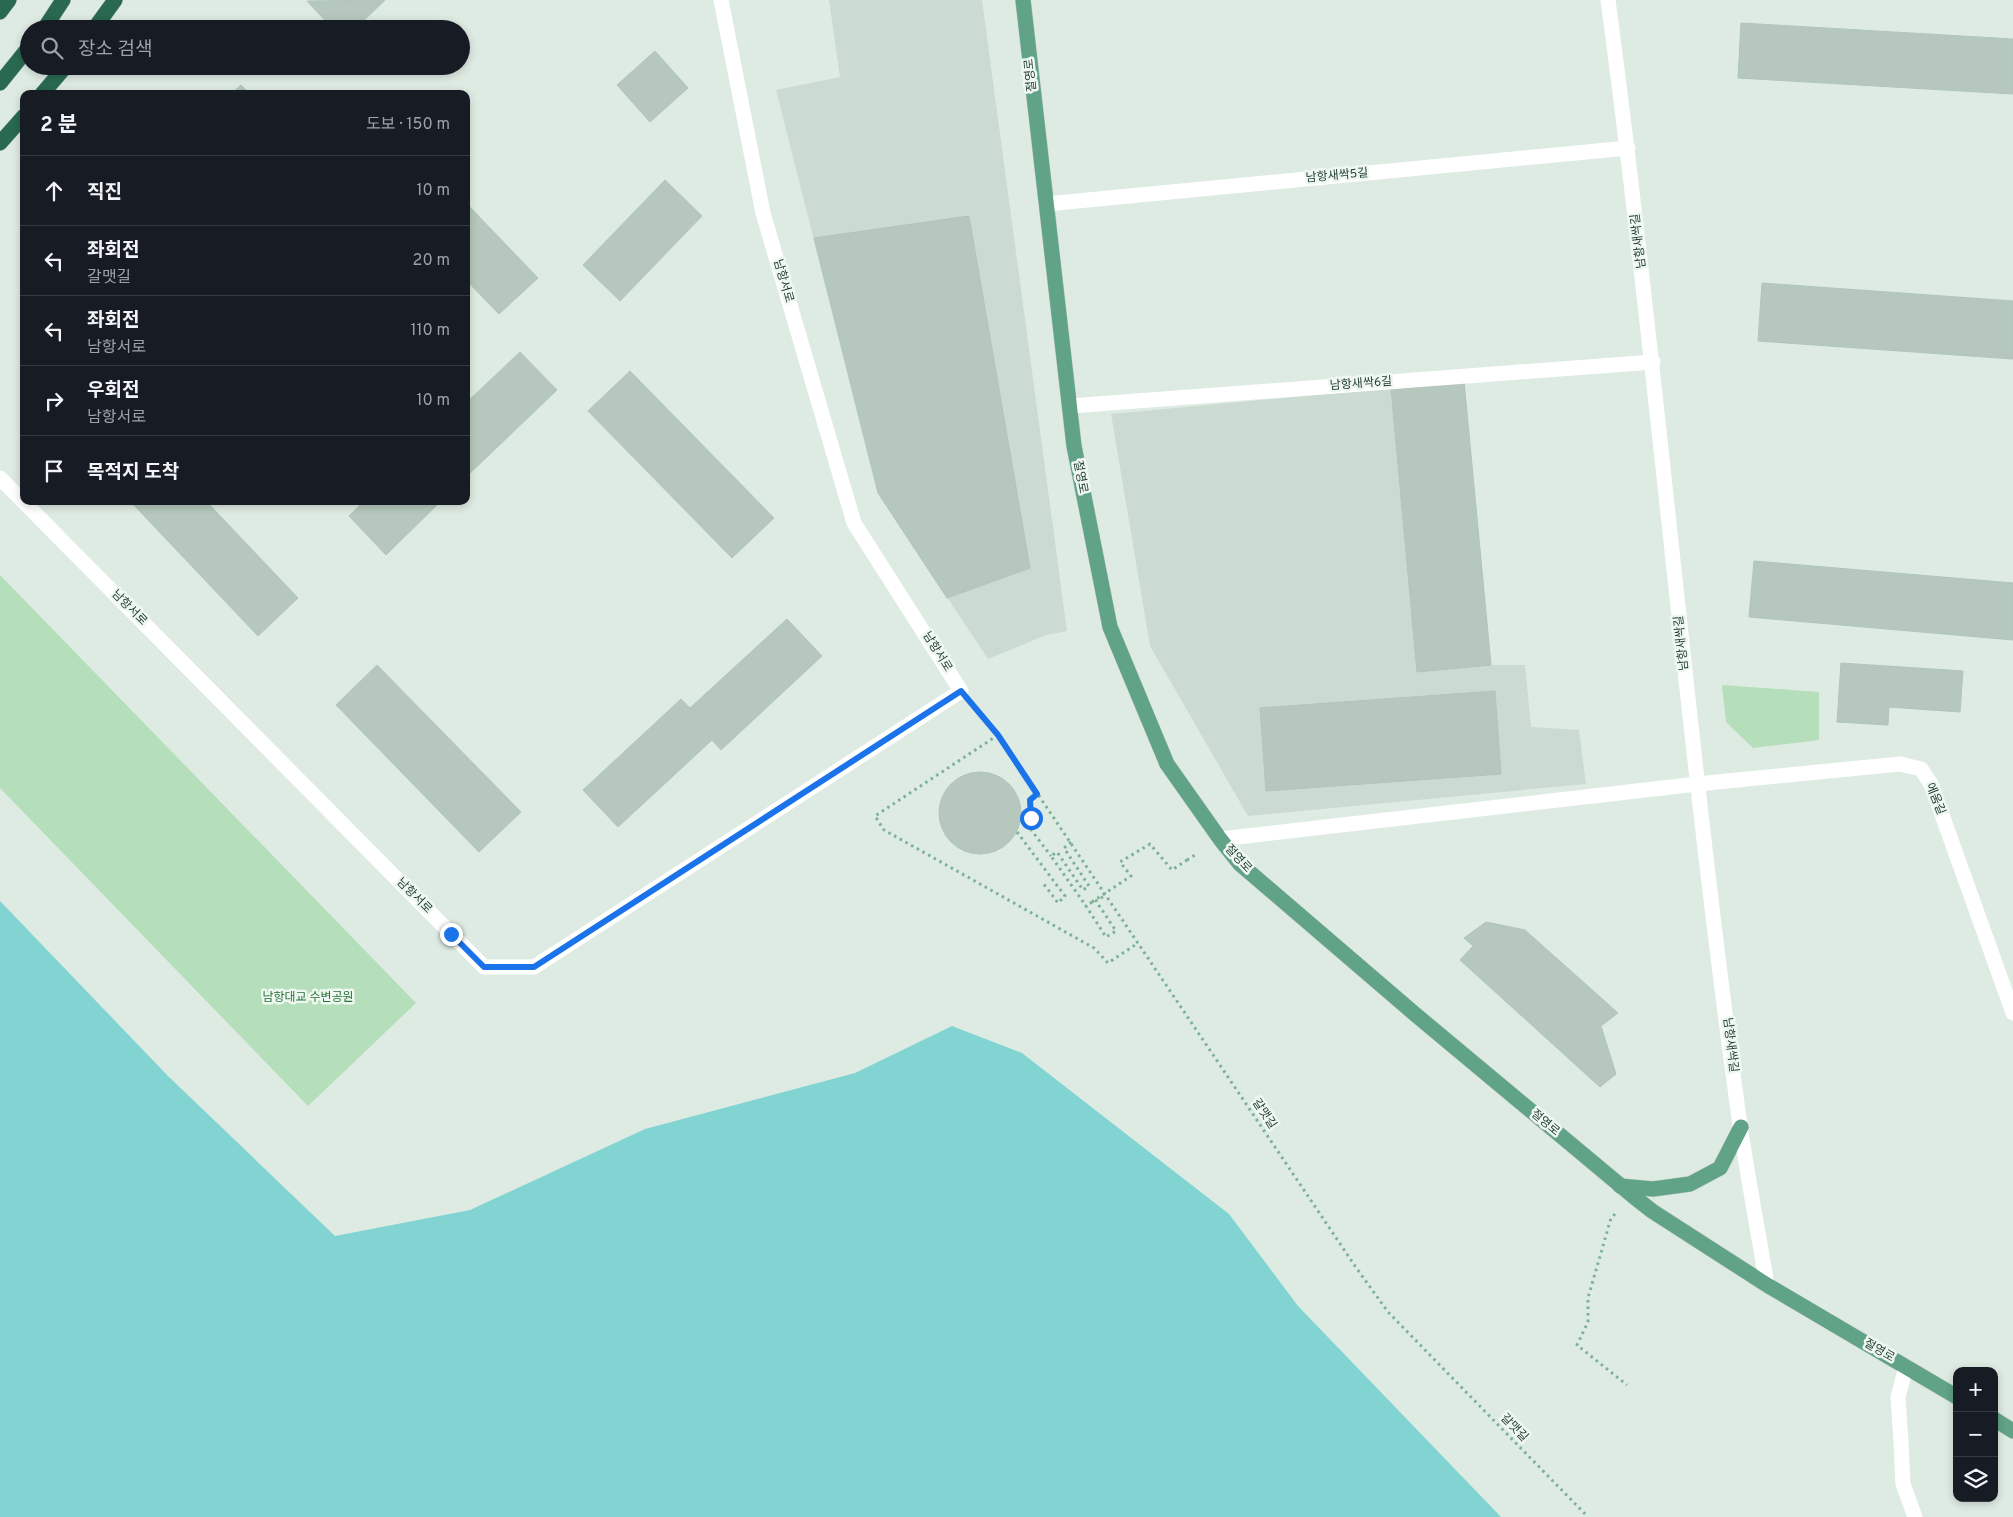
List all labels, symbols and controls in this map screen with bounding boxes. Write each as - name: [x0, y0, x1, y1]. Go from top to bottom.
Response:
- search box: [20, 20, 470, 75]
- icon: search: [38, 34, 66, 62]
- text: 장소 검색: [78, 38, 152, 62]
- street label: 절영로: [1021, 58, 1041, 92]
- text: 2 분: [40, 112, 77, 139]
- text: 도보 · 150 m: [366, 115, 450, 135]
- street label: 남항새싹5길: [1305, 165, 1369, 187]
- icon: ahead: [40, 177, 68, 205]
- text: 직진: [87, 181, 122, 205]
- text: 10 m: [416, 181, 450, 201]
- street label: 남항새싹길: [1628, 213, 1650, 269]
- text: 좌회전: [87, 239, 139, 263]
- icon: left: [40, 247, 68, 275]
- text: 20 m: [413, 251, 450, 271]
- street label: 남항서로: [769, 258, 797, 304]
- text: 갈맷길: [87, 268, 131, 288]
- text: 좌회전: [87, 309, 139, 333]
- icon: left: [40, 317, 68, 345]
- text: 110 m: [410, 321, 450, 341]
- text: 남항서로: [87, 338, 146, 358]
- street label: 남항새싹6길: [1329, 374, 1393, 394]
- text: 우회전: [87, 379, 139, 403]
- icon: right: [40, 387, 68, 415]
- text: 10 m: [416, 391, 450, 411]
- text: 남항서로: [87, 408, 146, 428]
- icon: arrive: [40, 457, 68, 485]
- street label: 절영로: [1069, 459, 1091, 495]
- text: 목적지 도착: [87, 461, 179, 485]
- street label: 남항서로: [108, 587, 150, 629]
- street label: 남항새싹길: [1671, 615, 1693, 671]
- street label: 남항서로: [919, 629, 955, 675]
- street label: 에움길: [1921, 781, 1949, 817]
- route start: [1020, 807, 1043, 830]
- street label: 절영로: [1221, 841, 1255, 877]
- street label: 남항서로: [393, 875, 435, 917]
- route end: [440, 923, 463, 946]
- park label: 남항대교 수변공원: [262, 990, 354, 1006]
- street label: 남항새싹길: [1719, 1017, 1741, 1073]
- street label: 갈맷길: [1248, 1096, 1280, 1132]
- street label: 절영로: [1527, 1106, 1563, 1140]
- street label: 절영로: [1861, 1336, 1897, 1366]
- map controls: [1953, 1367, 1998, 1502]
- button: +: [1953, 1367, 1998, 1412]
- street label: 갈맷길: [1497, 1411, 1531, 1445]
- button: −: [1953, 1412, 1998, 1457]
- button: layers: [1953, 1457, 1998, 1502]

